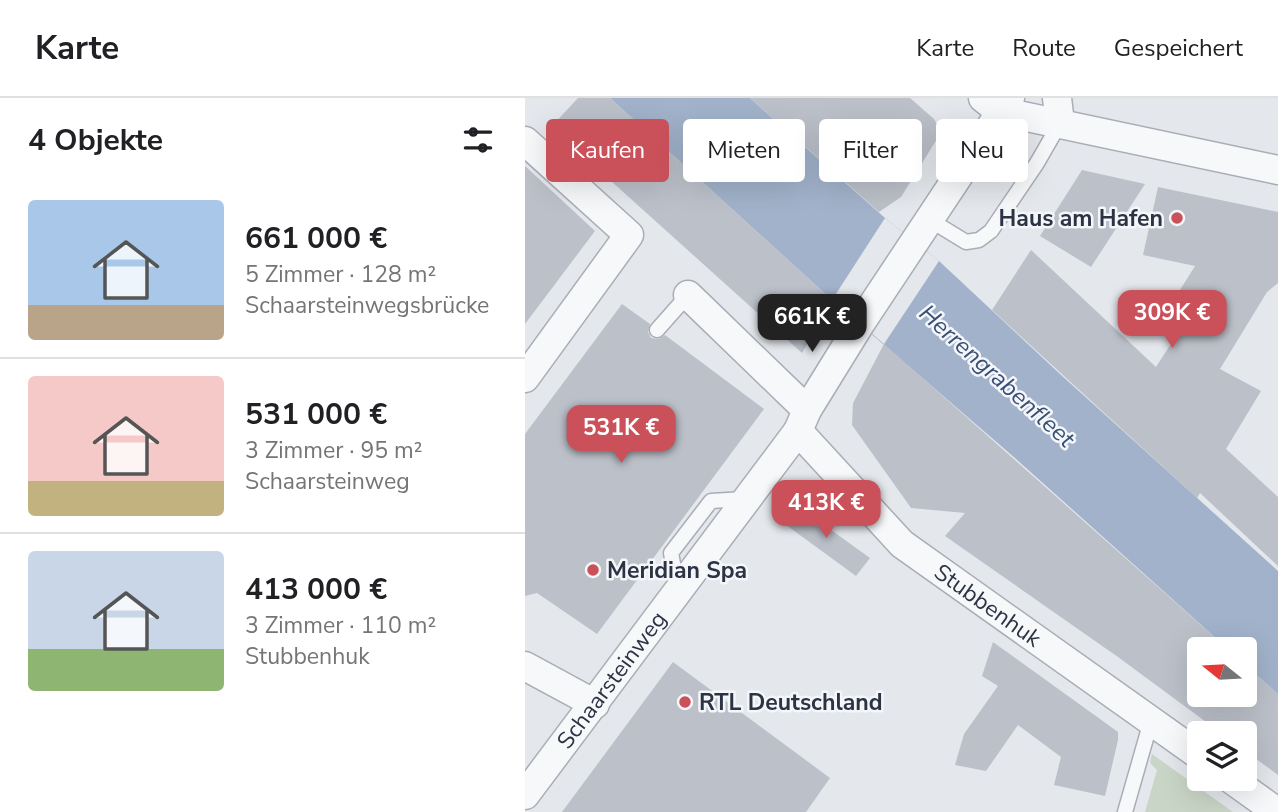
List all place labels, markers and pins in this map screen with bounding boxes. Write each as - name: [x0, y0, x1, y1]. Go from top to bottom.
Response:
- place label: Haus am Hafen: [999, 203, 1163, 234]
- marker: Haus am Hafen: [1169, 210, 1185, 226]
- pin: 309K €: [1115, 290, 1229, 350]
- pin: 661K €: [755, 294, 869, 354]
- pin: 531K €: [564, 406, 678, 465]
- pin: 413K €: [769, 480, 883, 540]
- place label: Meridian Spa: [607, 555, 747, 586]
- marker: Meridian Spa: [585, 562, 601, 578]
- place label: RTL Deutschland: [699, 687, 883, 718]
- marker: RTL Deutschland: [677, 694, 693, 710]

